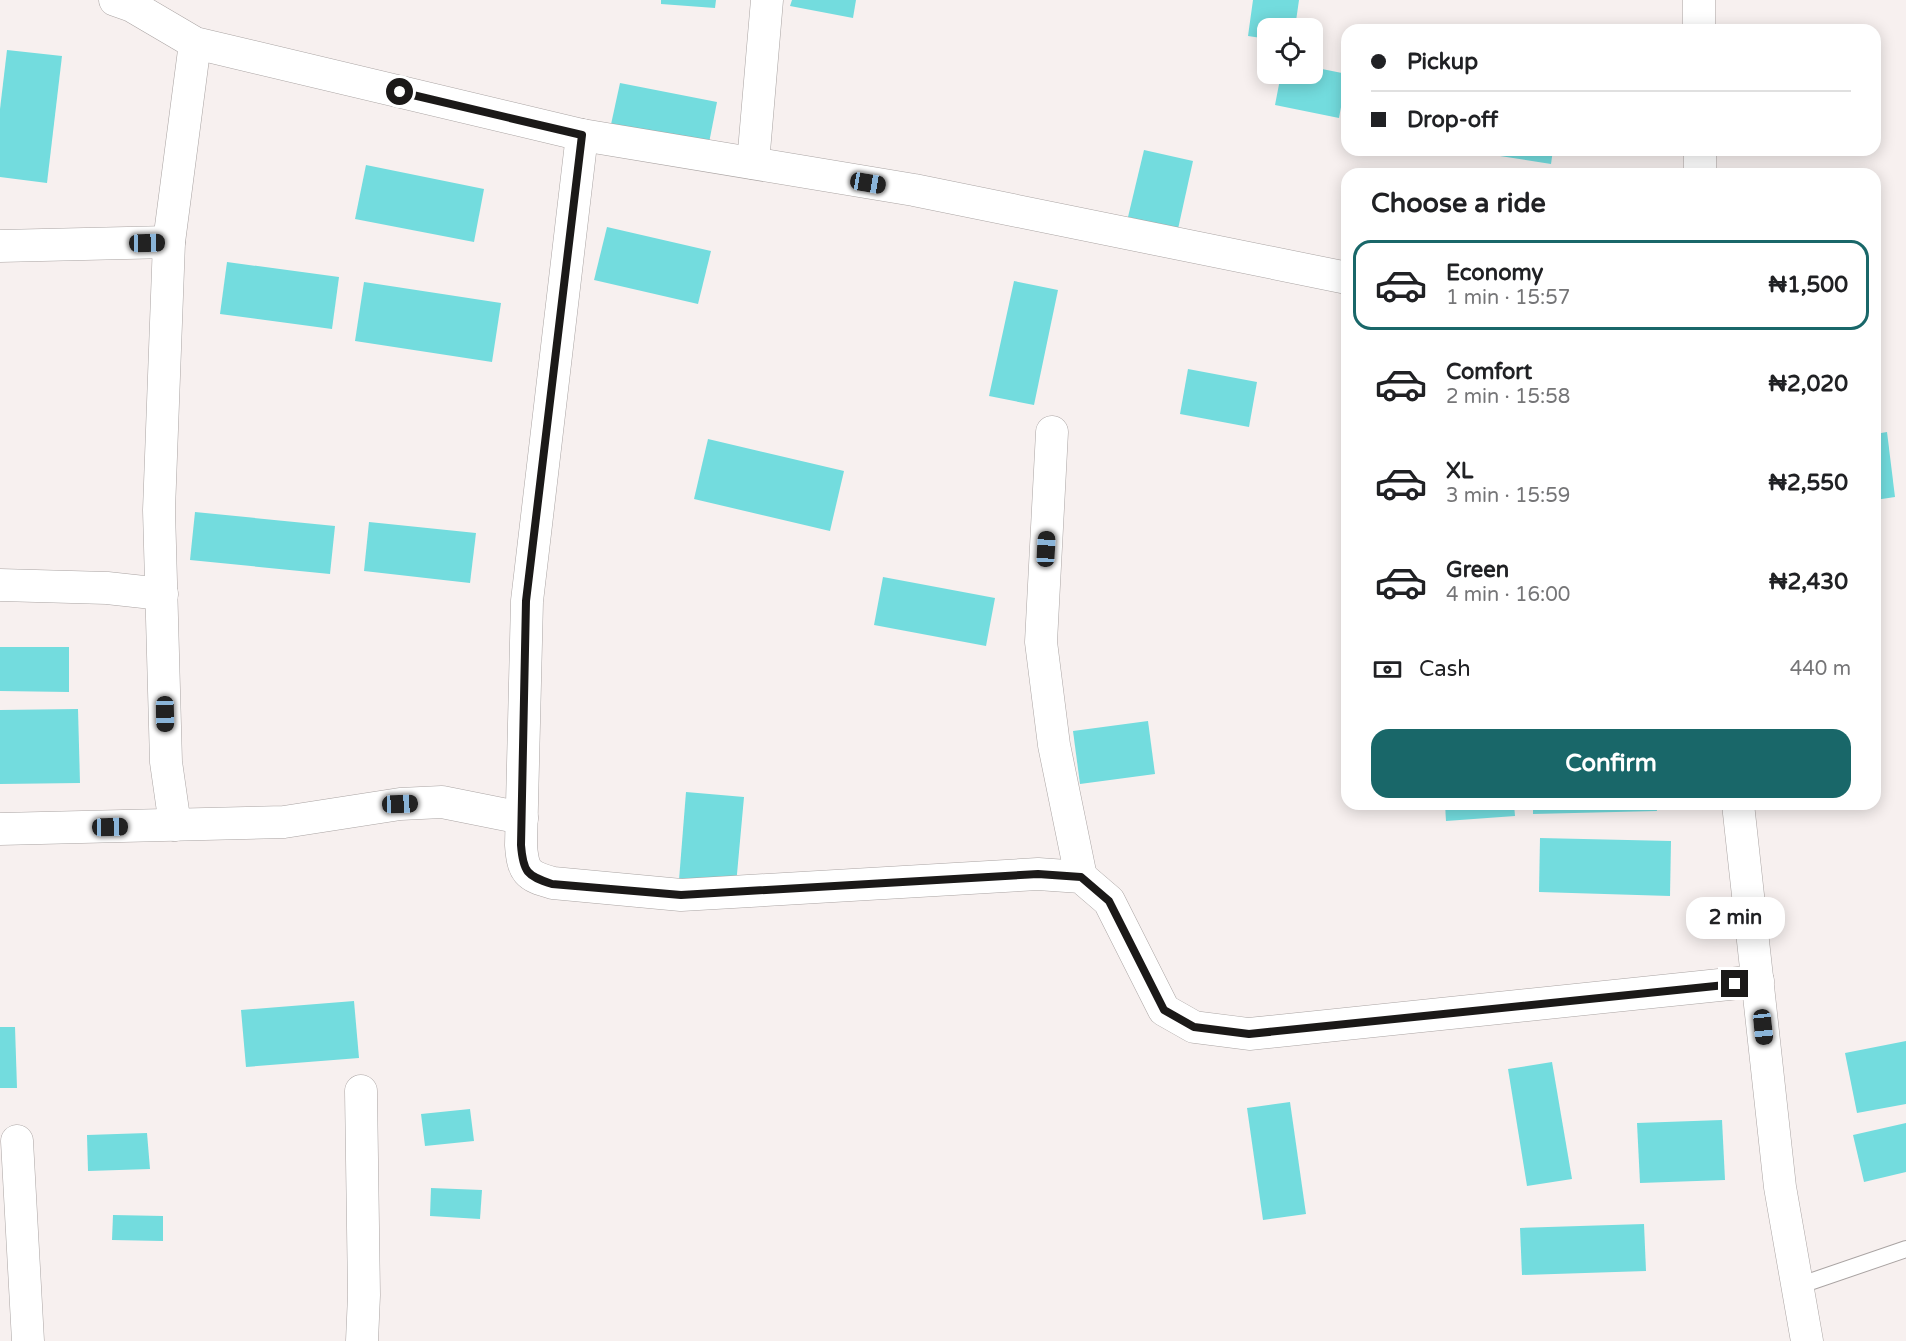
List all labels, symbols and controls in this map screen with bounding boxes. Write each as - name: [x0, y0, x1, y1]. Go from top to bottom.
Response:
- map controls: [1257, 18, 1323, 84]
- button: locate: [1257, 18, 1323, 84]
- text: Pickup: [1407, 49, 1478, 75]
- route start: [386, 78, 413, 105]
- text: Drop-off: [1407, 107, 1498, 133]
- car: [849, 171, 887, 195]
- text: Choose a ride: [1371, 187, 1546, 220]
- car: [129, 234, 165, 252]
- icon: car: [1374, 258, 1428, 312]
- text: Economy: [1446, 260, 1543, 286]
- text: ₦1,500: [1769, 272, 1848, 298]
- text: 1 min · 15:57: [1446, 286, 1570, 310]
- icon: car: [1374, 357, 1428, 411]
- text: Comfort: [1446, 359, 1532, 385]
- text: ₦2,020: [1769, 371, 1848, 397]
- text: 2 min · 15:58: [1446, 385, 1570, 409]
- icon: car: [1374, 456, 1428, 510]
- text: XL: [1446, 458, 1473, 484]
- text: ₦2,550: [1769, 470, 1848, 496]
- text: 3 min · 15:59: [1446, 484, 1570, 508]
- car: [1036, 531, 1056, 567]
- icon: car: [1374, 555, 1428, 609]
- text: Green: [1446, 557, 1509, 583]
- text: ₦2,430: [1769, 569, 1848, 595]
- text: 4 min · 16:00: [1446, 583, 1570, 607]
- icon: cash: [1371, 653, 1404, 686]
- text: Cash: [1419, 656, 1471, 682]
- text: 440 m: [1790, 657, 1851, 681]
- car: [156, 696, 174, 732]
- button: Confirm: [1371, 729, 1851, 798]
- car: [382, 794, 418, 814]
- car: [92, 818, 128, 836]
- callout: 2 min: [1686, 897, 1784, 939]
- text: 2 min: [1709, 906, 1762, 930]
- route end: [1721, 970, 1748, 997]
- car: [1752, 1008, 1774, 1046]

